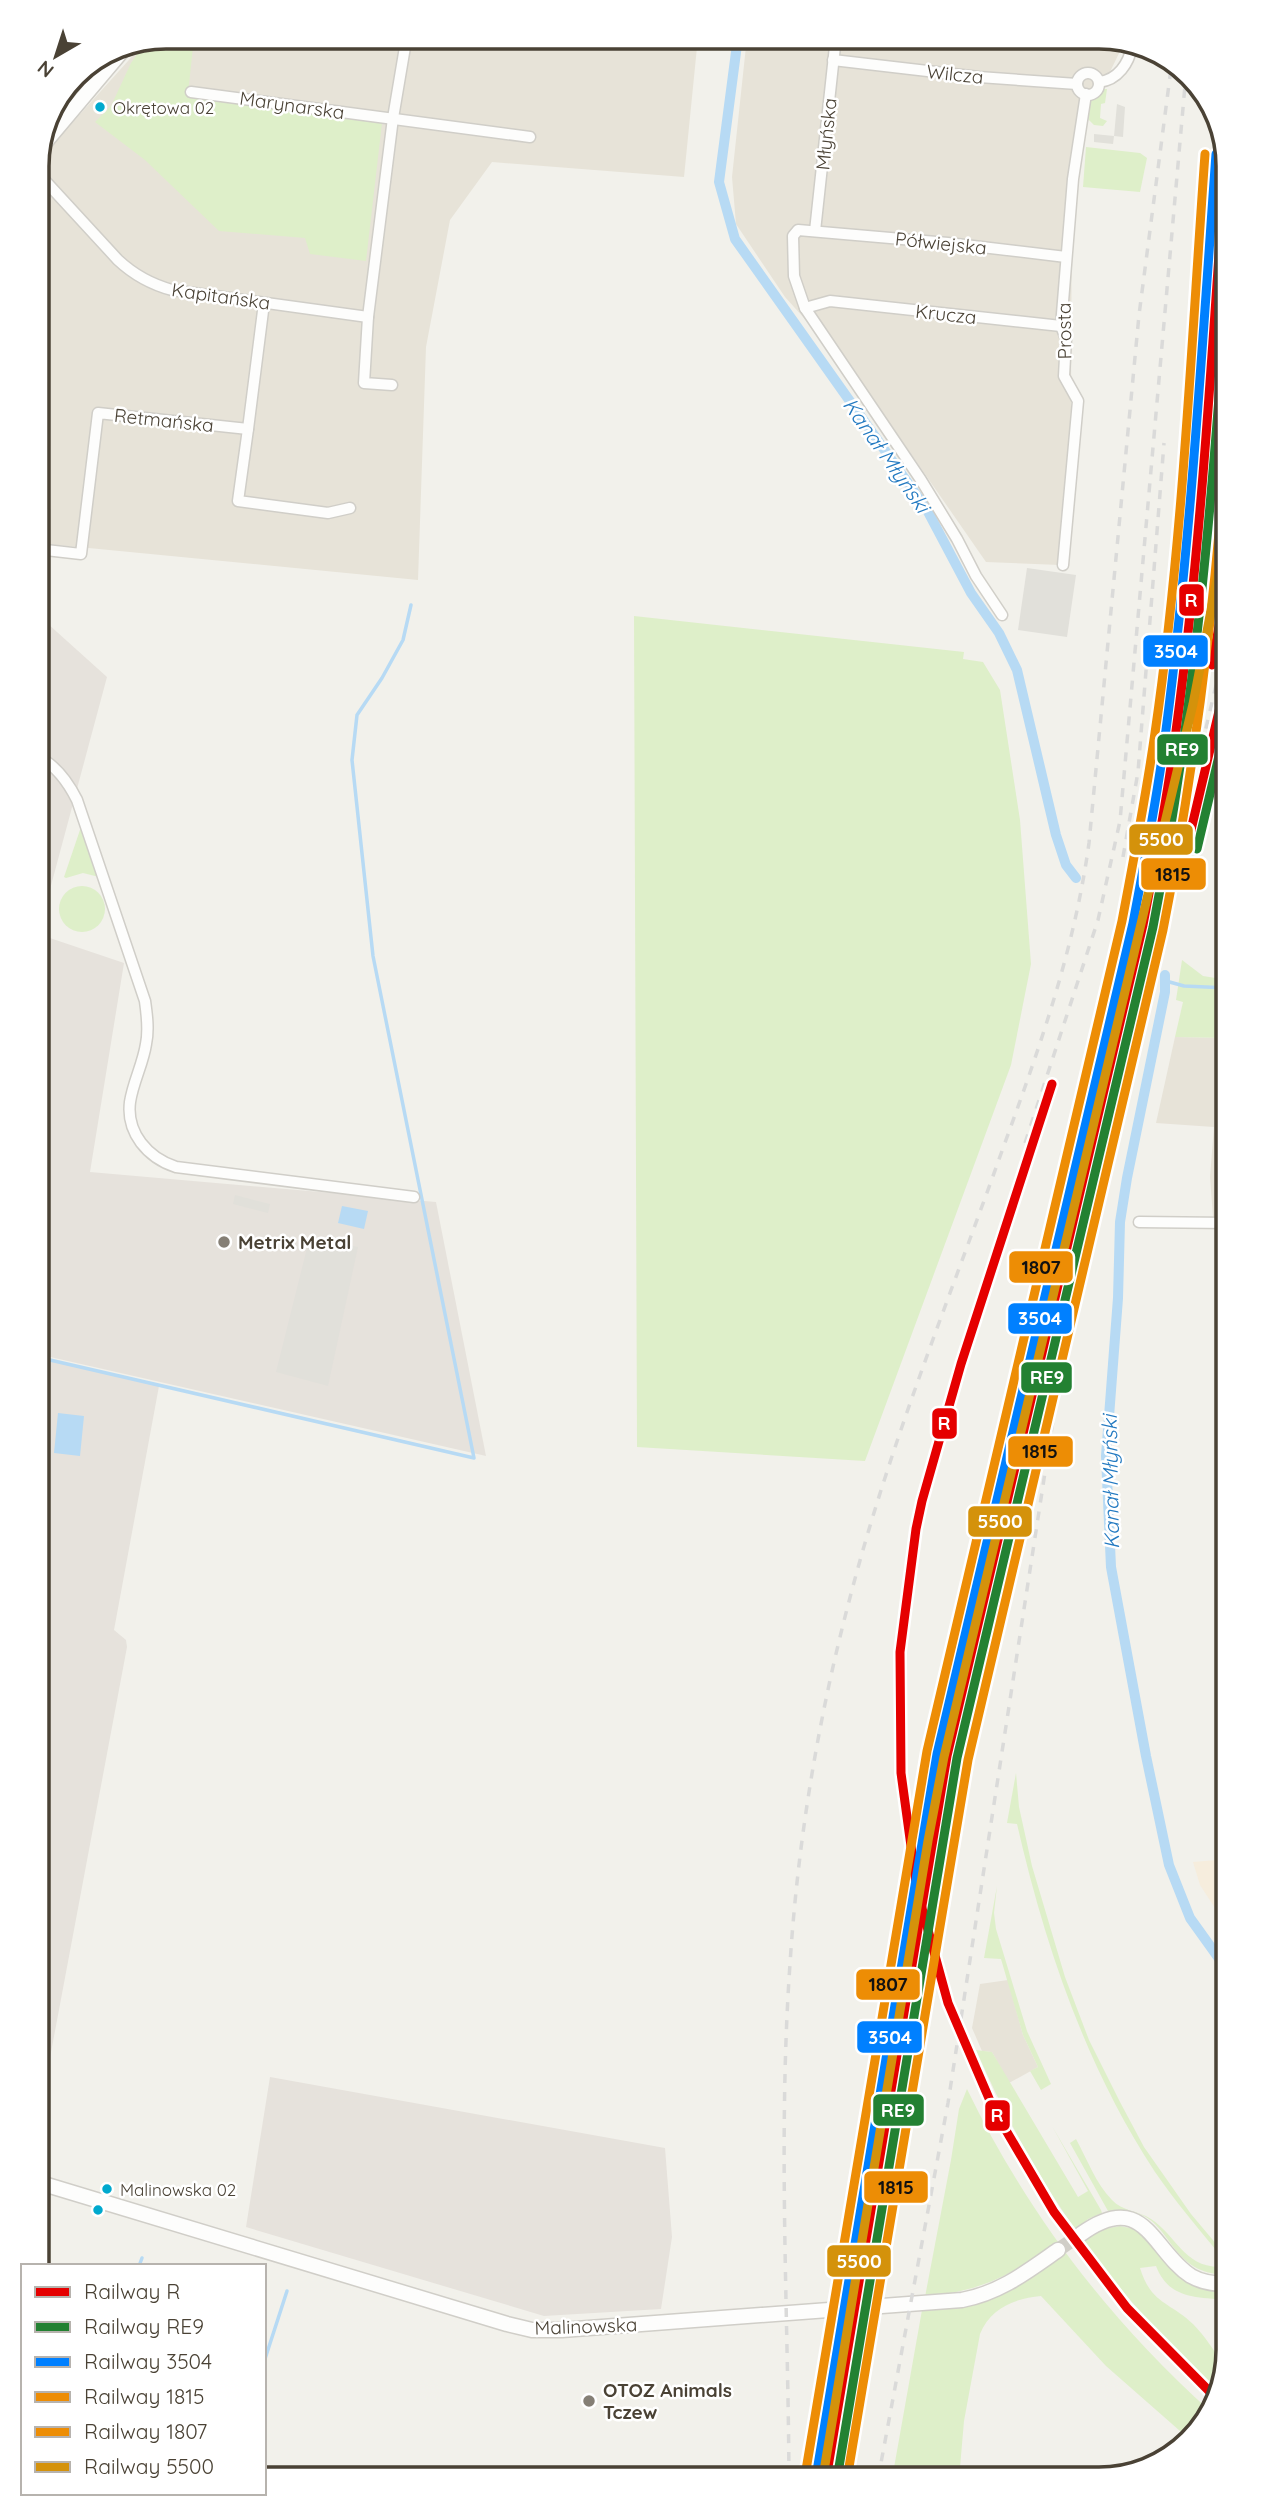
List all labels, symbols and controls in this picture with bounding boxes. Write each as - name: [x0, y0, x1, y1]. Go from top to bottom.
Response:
- north arrow: [21, 21, 91, 91]
- text: N: [32, 55, 58, 83]
- street label: Wilcza: [925, 59, 985, 89]
- street label: Marynarska: [238, 86, 346, 124]
- place label: Okrętowa 02: [113, 97, 214, 118]
- street label: Młyńska: [810, 97, 842, 171]
- marker: Okrętowa 02: [93, 100, 107, 114]
- street label: Półwiejska: [894, 226, 988, 260]
- street label: Kapitańska: [170, 277, 272, 315]
- street label: Krucza: [914, 299, 978, 329]
- street label: Prosta: [1052, 303, 1076, 359]
- water label: Kanał Młyński: [838, 393, 938, 519]
- street label: Retmańska: [113, 403, 215, 437]
- line badge: R: [1178, 583, 1205, 617]
- text: R: [1184, 588, 1198, 612]
- line badge: 3504: [1142, 634, 1209, 668]
- text: 3504: [1154, 639, 1198, 663]
- line badge: RE9: [1156, 733, 1209, 766]
- text: RE9: [1165, 737, 1199, 761]
- line badge: 5500: [1128, 823, 1194, 856]
- text: 5500: [1138, 827, 1184, 851]
- line badge: 1815: [1140, 857, 1207, 891]
- text: 1815: [1155, 862, 1191, 886]
- place label: Metrix Metal: [238, 1230, 351, 1254]
- marker: Metrix Metal: [216, 1234, 232, 1250]
- line badge: 1807: [1008, 1250, 1074, 1284]
- text: 1807: [1021, 1255, 1061, 1279]
- line badge: 3504: [1007, 1302, 1073, 1335]
- text: 3504: [1018, 1306, 1062, 1330]
- line badge: RE9: [1020, 1361, 1073, 1394]
- text: RE9: [1030, 1365, 1064, 1389]
- line badge: R: [931, 1407, 958, 1440]
- text: R: [937, 1411, 951, 1435]
- water label: Kanał Młyński: [1096, 1412, 1124, 1549]
- line badge: 1815: [1007, 1435, 1074, 1468]
- text: 1815: [1022, 1439, 1058, 1463]
- line badge: 5500: [967, 1505, 1033, 1538]
- text: 5500: [977, 1509, 1023, 1533]
- line badge: 1807: [855, 1968, 921, 2001]
- text: 1807: [868, 1972, 908, 1996]
- line badge: 3504: [856, 2020, 923, 2054]
- text: 3504: [868, 2025, 912, 2049]
- line badge: RE9: [872, 2093, 925, 2127]
- text: RE9: [881, 2098, 915, 2122]
- line badge: R: [984, 2099, 1011, 2132]
- text: R: [990, 2103, 1004, 2127]
- line badge: 1815: [863, 2170, 929, 2204]
- text: 1815: [878, 2175, 914, 2199]
- place label: Malinowska 02: [120, 2179, 236, 2200]
- marker: Malinowska 02: [100, 2182, 114, 2196]
- unlabelled marker: [91, 2203, 105, 2217]
- line badge: 5500: [826, 2244, 892, 2278]
- text: 5500: [836, 2249, 882, 2273]
- legend: [21, 2264, 266, 2495]
- text: Railway R: [84, 2278, 180, 2304]
- street label: Malinowska: [534, 2312, 638, 2340]
- text: Railway RE9: [84, 2313, 204, 2339]
- text: Railway 3504: [84, 2348, 212, 2374]
- place label: OTOZ Animals Tczew: [603, 2378, 732, 2424]
- text: Railway 1815: [84, 2383, 204, 2409]
- marker: OTOZ Animals Tczew: [581, 2393, 597, 2409]
- text: Railway 1807: [84, 2418, 208, 2444]
- text: Railway 5500: [84, 2453, 214, 2479]

